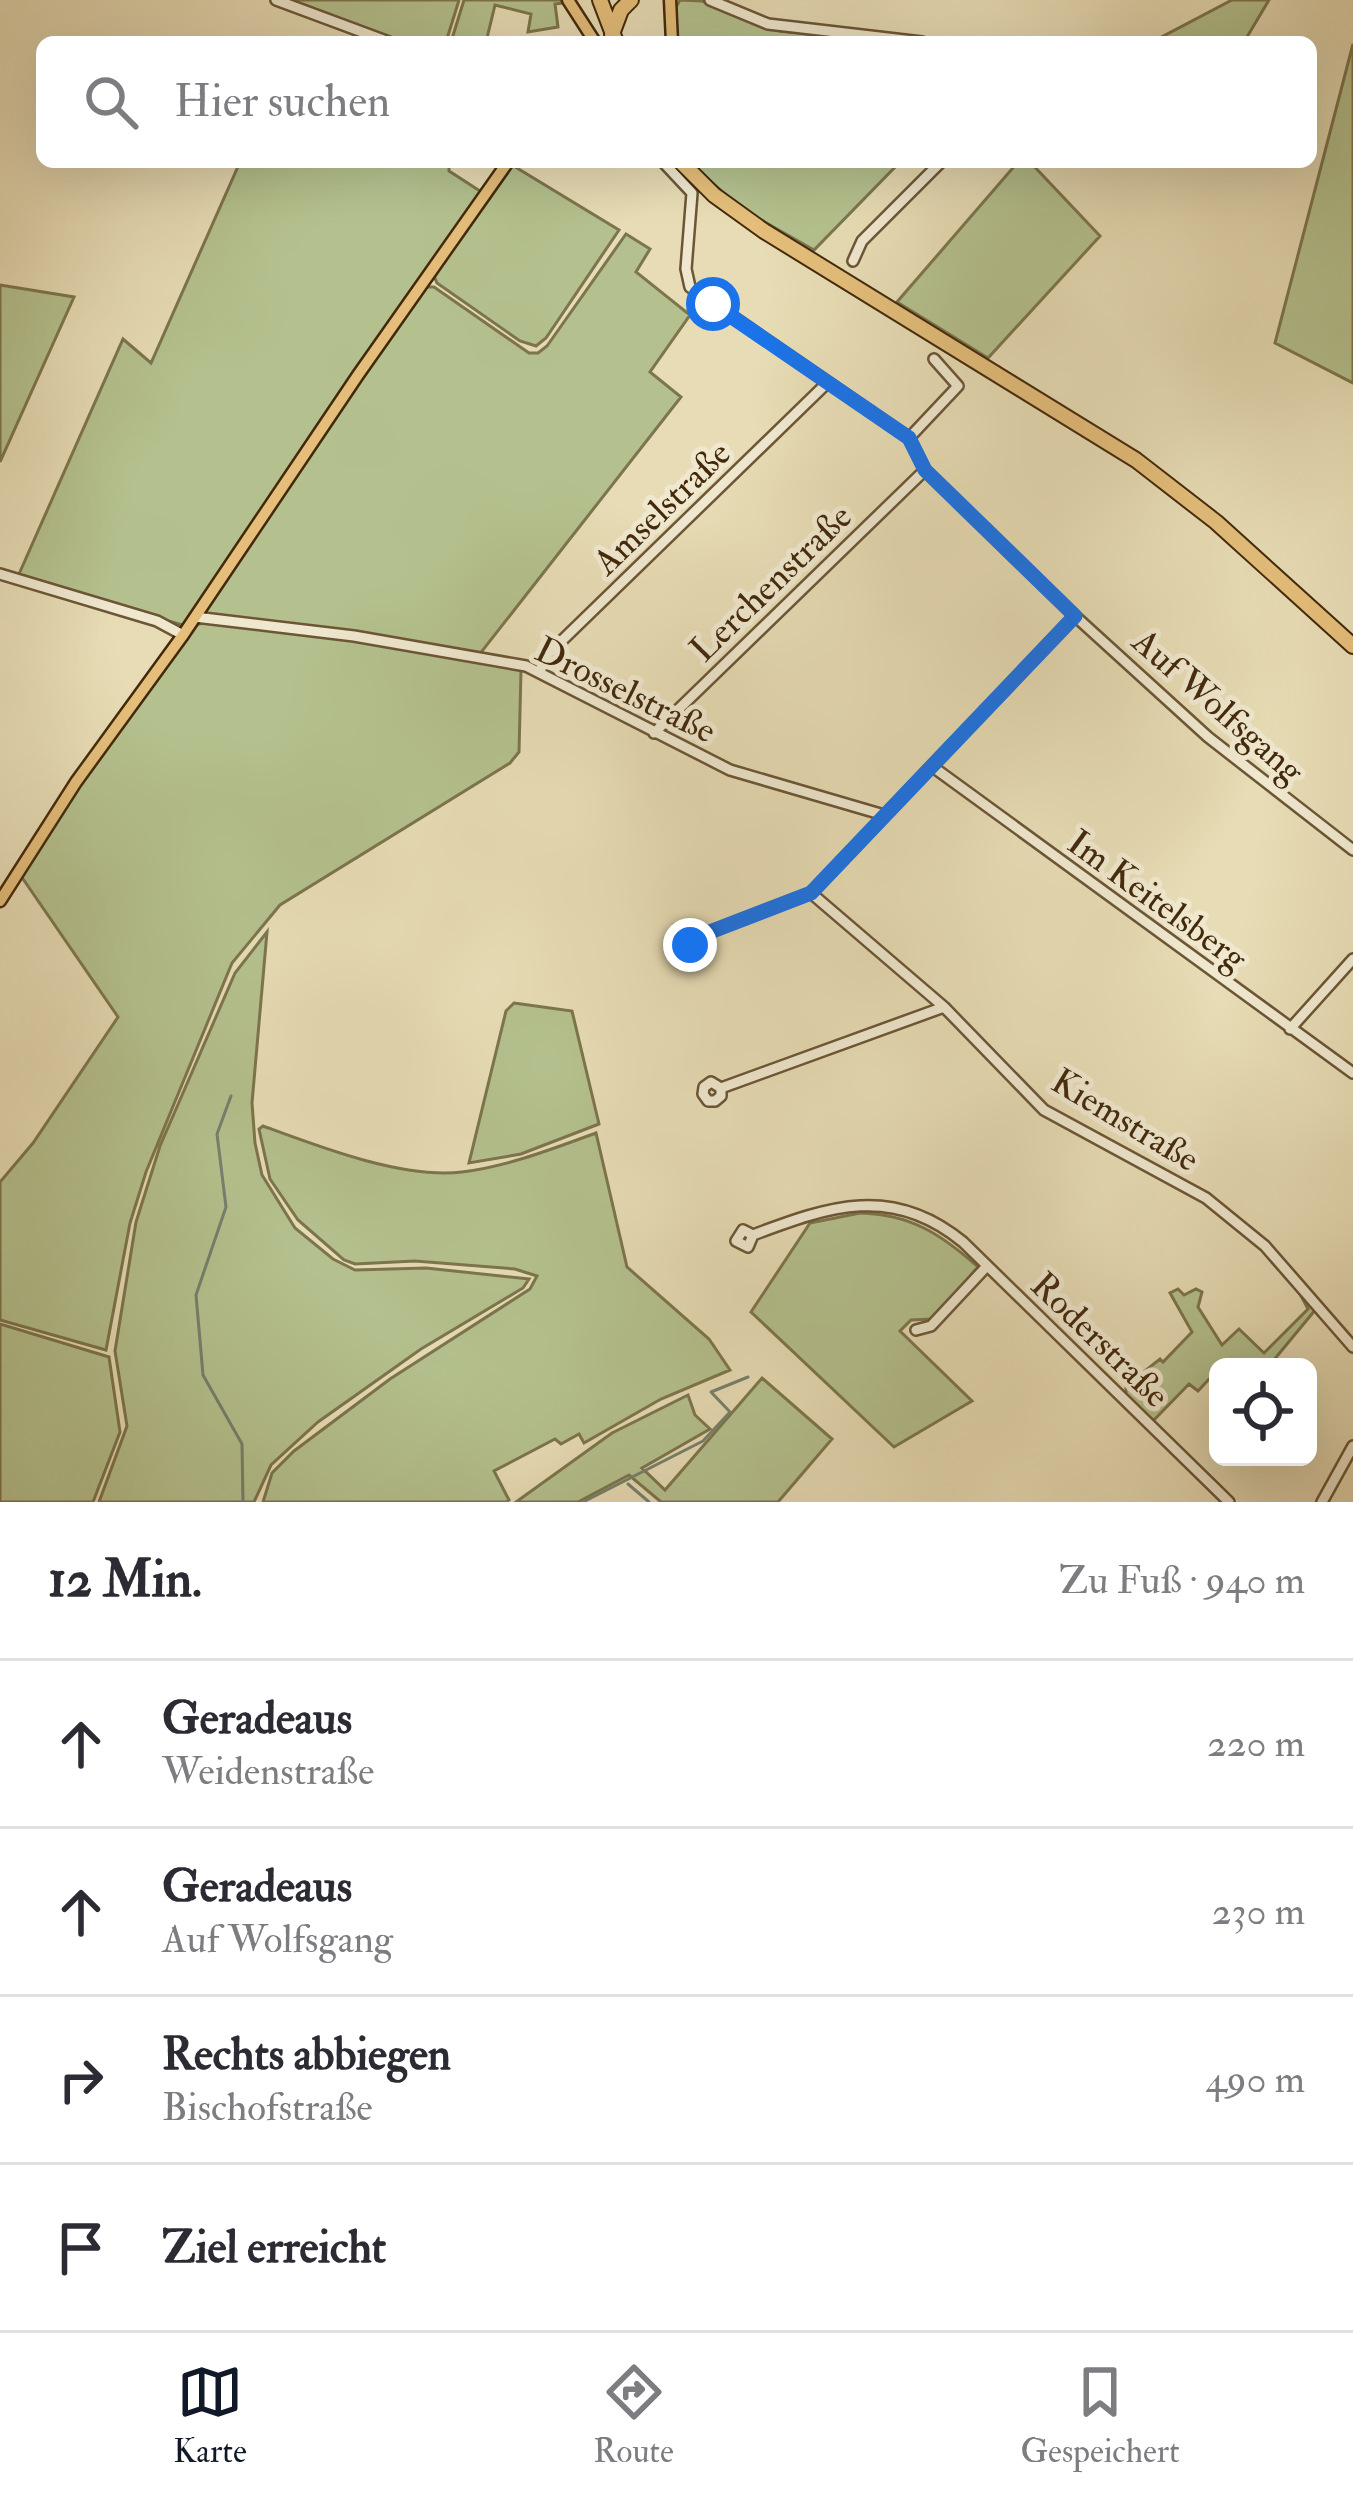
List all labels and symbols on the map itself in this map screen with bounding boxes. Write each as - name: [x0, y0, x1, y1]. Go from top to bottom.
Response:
- route start: [686, 277, 740, 331]
- street label: Amselstraße: [583, 431, 740, 585]
- street label: Lerchenstraße: [681, 495, 862, 672]
- street label: Auf Wolfsgang: [1122, 619, 1314, 794]
- street label: Drosselstraße: [528, 627, 723, 753]
- street label: Im Keitelsberg: [1058, 820, 1257, 981]
- route end: [663, 918, 717, 972]
- street label: Kiemstraße: [1043, 1059, 1207, 1182]
- street label: Roderstraße: [1021, 1263, 1179, 1417]

